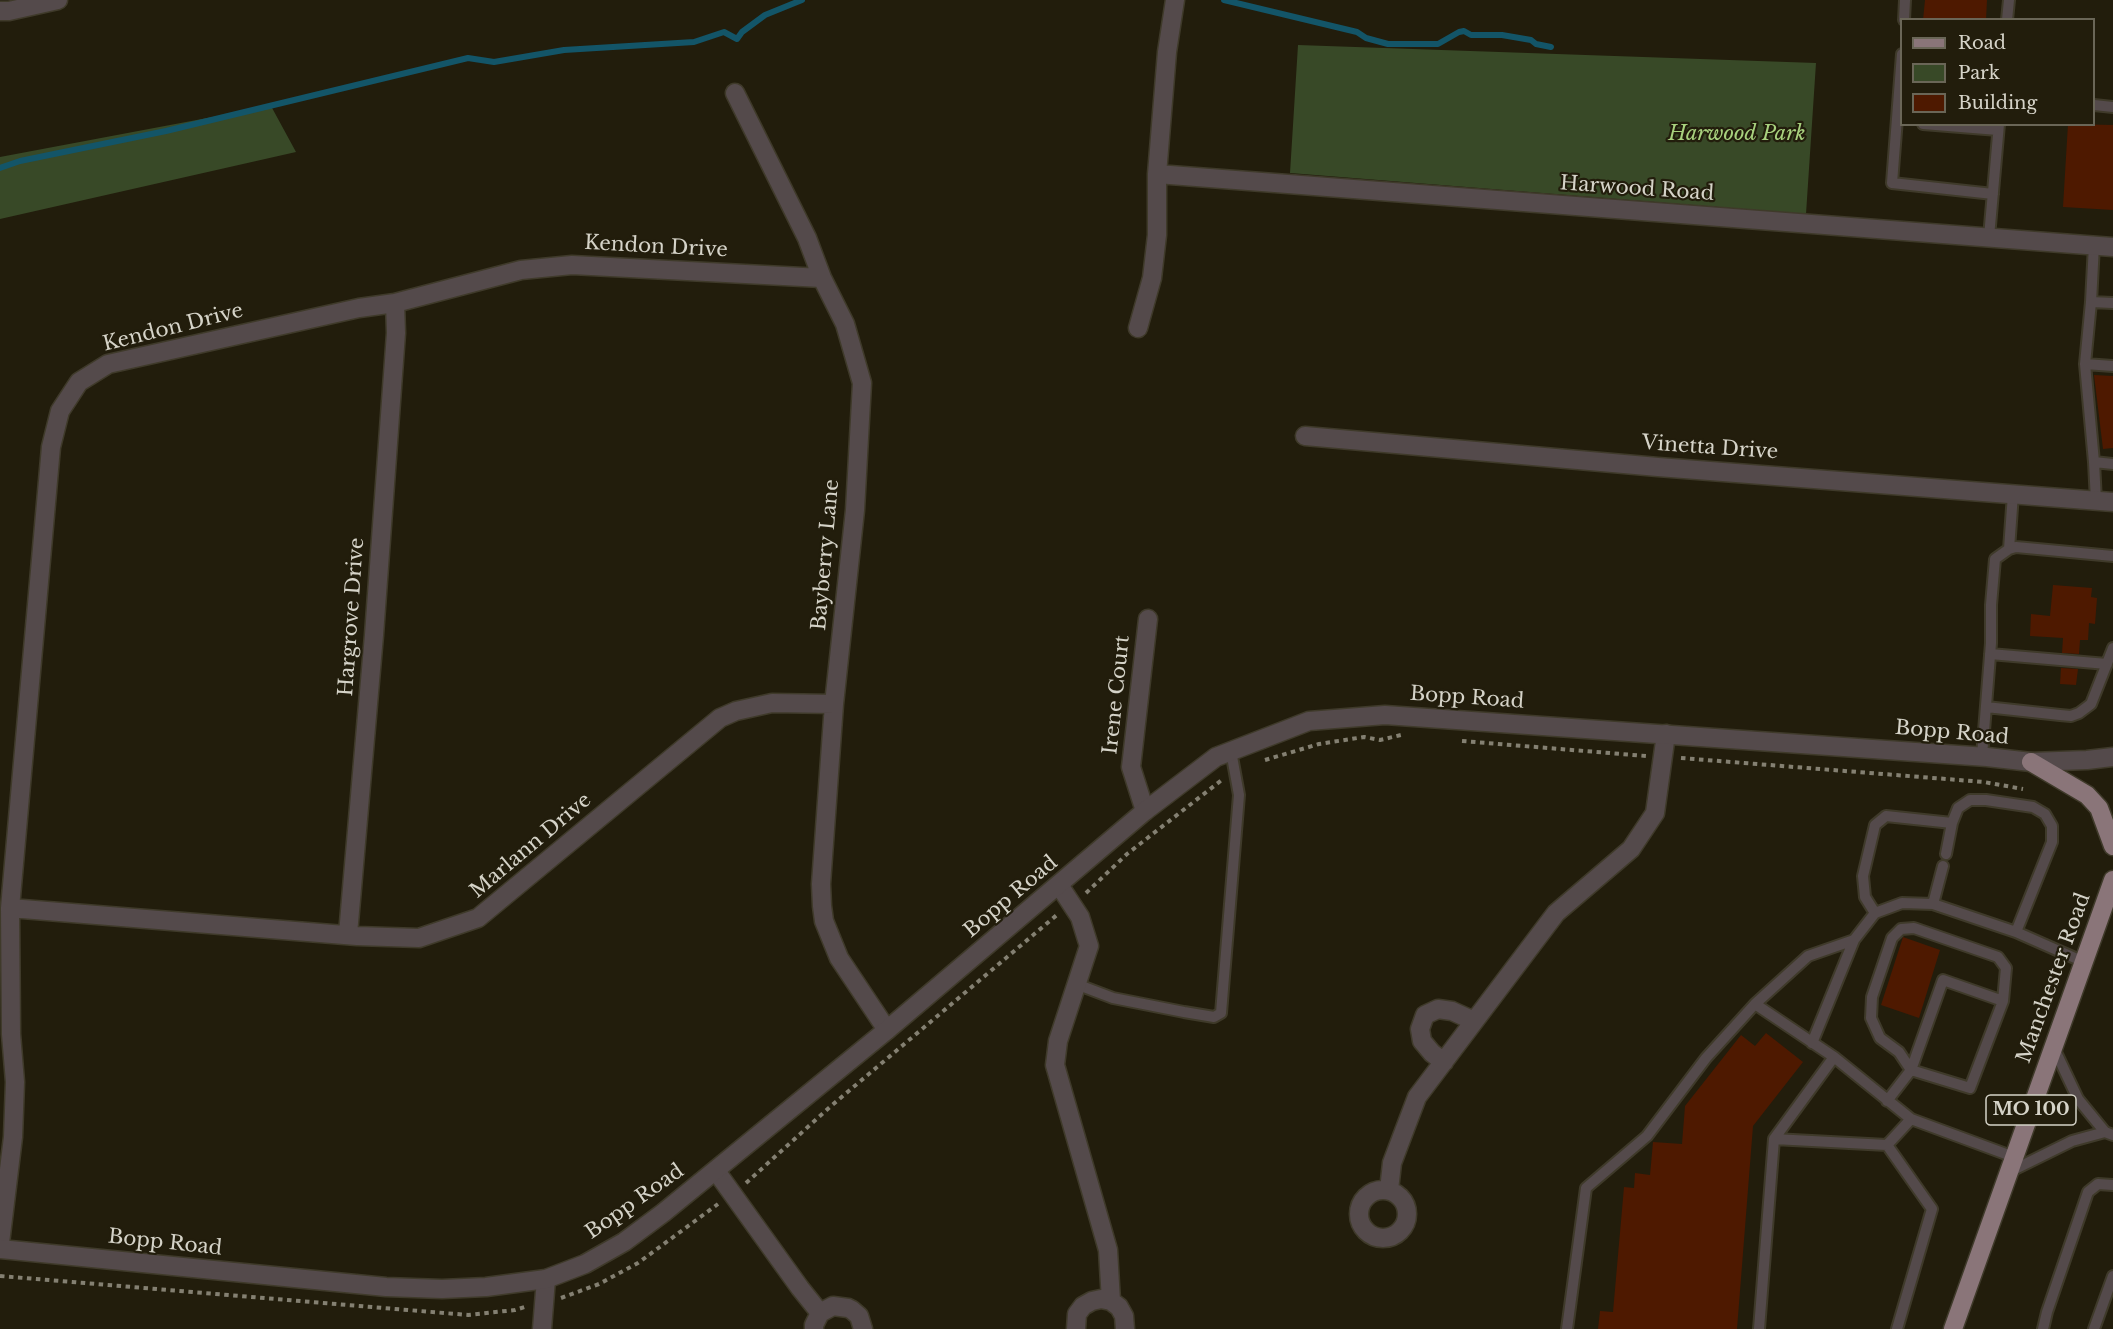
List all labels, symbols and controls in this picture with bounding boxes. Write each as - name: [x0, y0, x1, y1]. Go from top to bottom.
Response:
- legend: [1900, 18, 2095, 126]
- text: Road: [1958, 32, 2006, 54]
- text: Park: [1958, 62, 2000, 84]
- text: Building: [1958, 92, 2037, 114]
- park label: Harwood Park: [1668, 122, 1806, 146]
- street label: Harwood Road: [1559, 172, 1715, 206]
- street label: Kendon Drive: [584, 231, 728, 263]
- street label: Kendon Drive: [100, 299, 246, 357]
- street label: Vinetta Drive: [1641, 431, 1779, 465]
- street label: Bayberry Lane: [807, 478, 845, 632]
- street label: Hargrove Drive: [334, 537, 370, 697]
- street label: Irene Court: [1099, 634, 1135, 756]
- street label: Bopp Road: [1409, 682, 1525, 714]
- street label: Bopp Road: [1894, 716, 2010, 750]
- street label: Marlann Drive: [466, 788, 596, 904]
- street label: Bopp Road: [959, 851, 1063, 943]
- street label: Manchester Road: [2012, 890, 2096, 1066]
- road number: MO 100: [1986, 1095, 2076, 1125]
- street label: Bopp Road: [581, 1159, 689, 1245]
- street label: Bopp Road: [107, 1225, 223, 1261]

